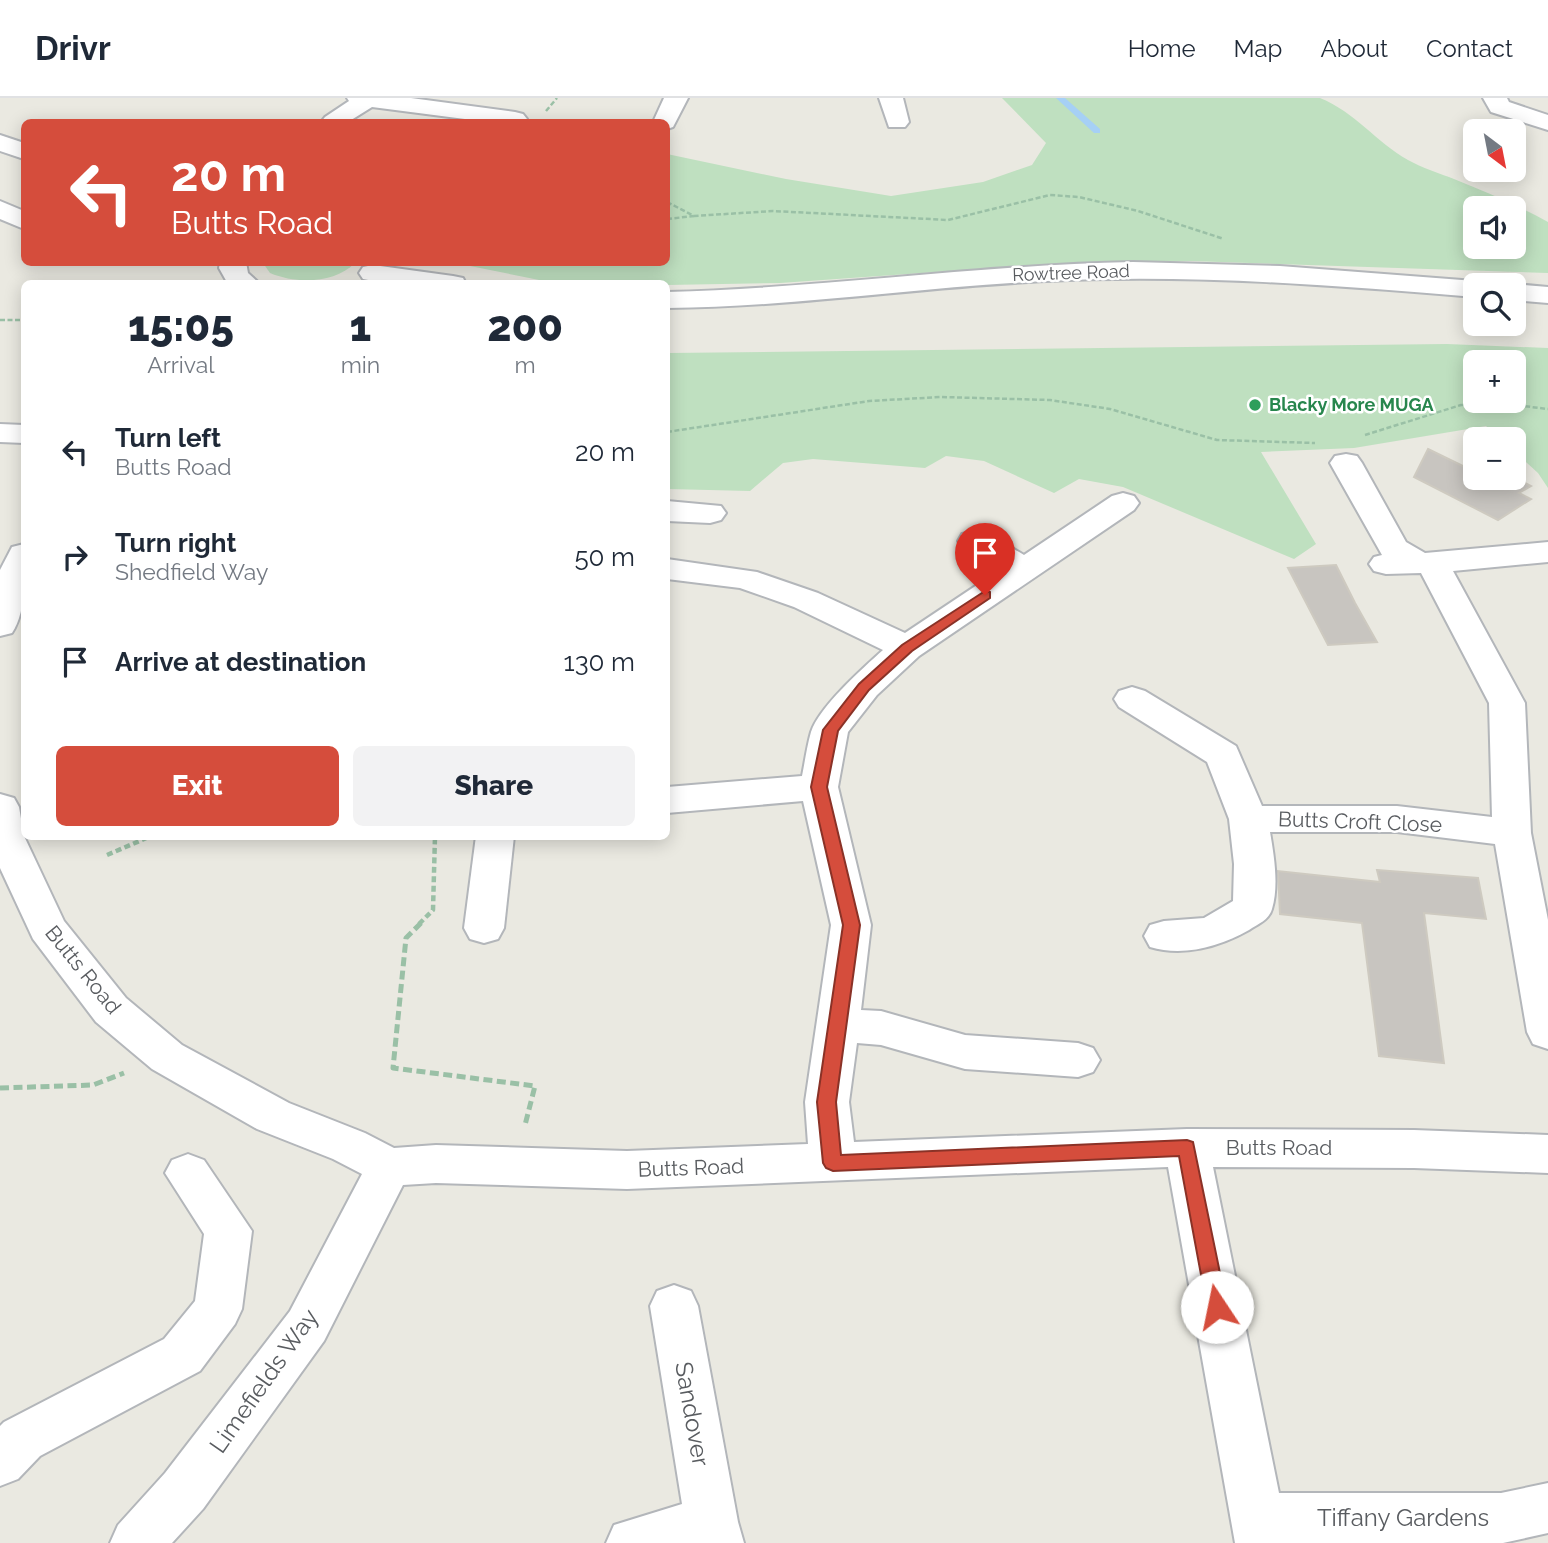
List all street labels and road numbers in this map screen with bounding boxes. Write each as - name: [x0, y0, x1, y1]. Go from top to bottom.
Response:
- street label: Rowtree Road: [1012, 260, 1130, 285]
- street label: Butts Croft Close: [1278, 806, 1442, 837]
- street label: Butts Road: [40, 920, 127, 1019]
- street label: Butts Road: [1226, 1135, 1332, 1160]
- street label: Butts Road: [637, 1153, 745, 1182]
- street label: Limefields Way: [203, 1303, 324, 1458]
- street label: Sandover: [669, 1360, 716, 1469]
- street label: Tiffany Gardens: [1317, 1503, 1489, 1532]

